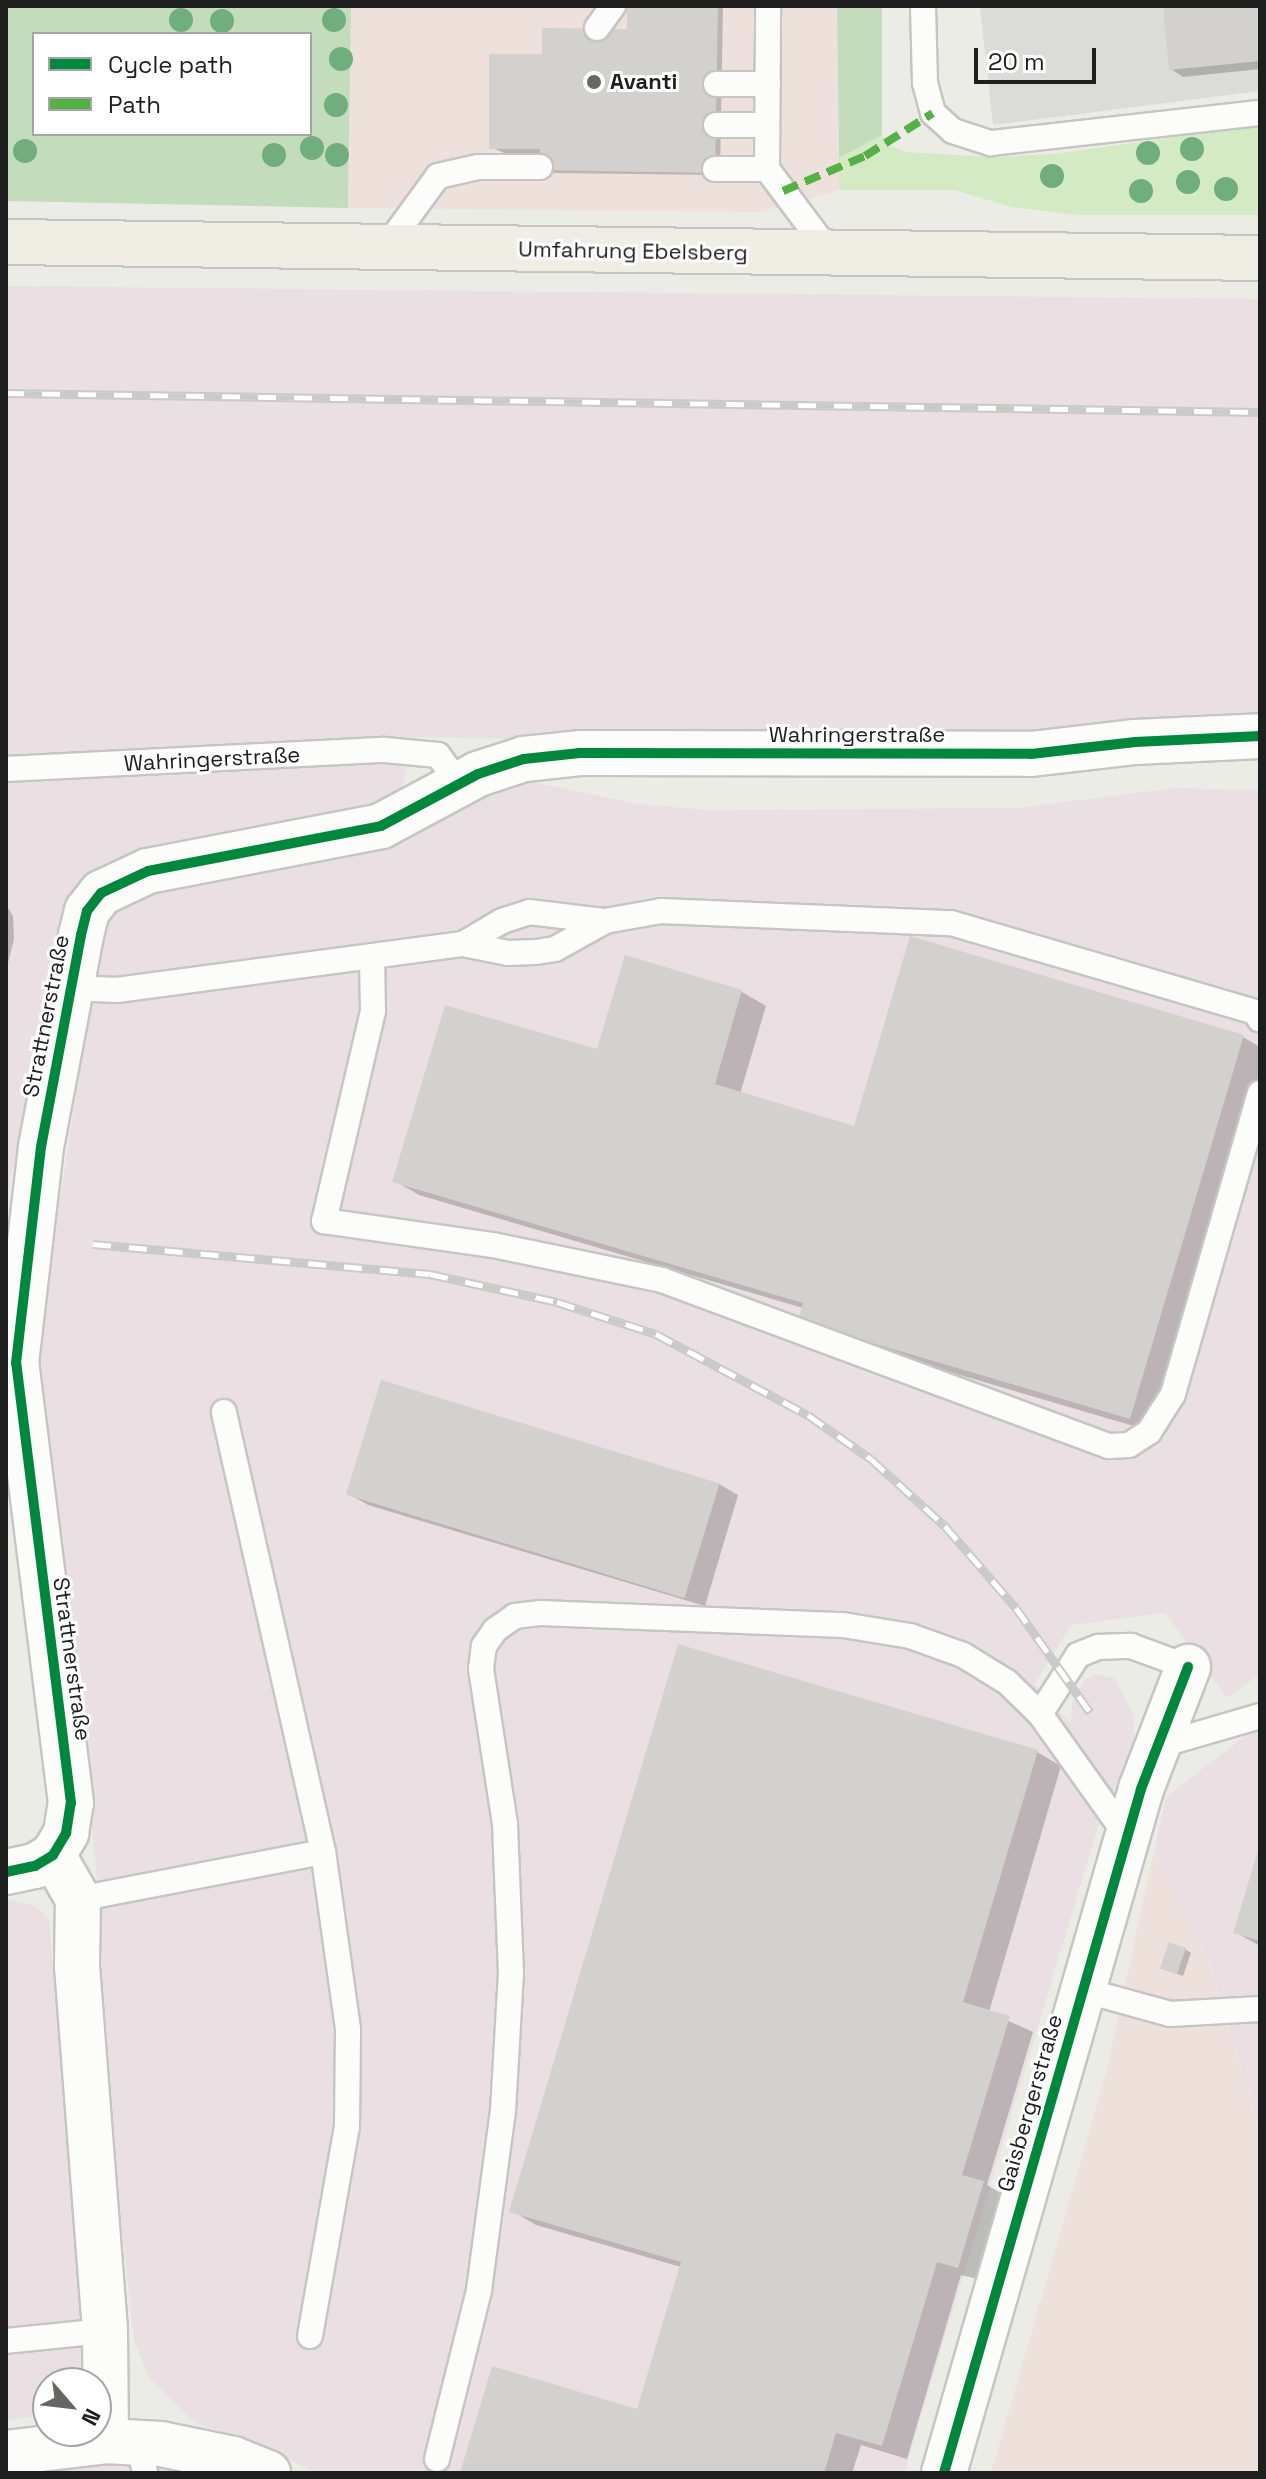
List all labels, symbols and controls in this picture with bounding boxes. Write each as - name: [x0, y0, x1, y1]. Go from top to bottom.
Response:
- legend: [32, 32, 312, 136]
- scale bar: [978, 32, 1100, 82]
- text: 20 m: [988, 46, 1045, 77]
- text: Cycle path: [108, 49, 233, 80]
- place label: Avanti: [610, 69, 677, 95]
- marker: Avanti: [585, 73, 603, 91]
- text: Path: [108, 89, 161, 120]
- street label: Umfahrung Ebelsberg: [518, 236, 748, 266]
- street label: Wahringerstraße: [769, 722, 945, 748]
- street label: Wahringerstraße: [123, 741, 301, 777]
- street label: Strattnerstraße: [17, 933, 75, 1099]
- street label: Strattnerstraße: [47, 1576, 97, 1742]
- street label: Gaisbergerstraße: [992, 2011, 1068, 2195]
- north arrow: [32, 2367, 112, 2447]
- text: N: [76, 2404, 107, 2430]

